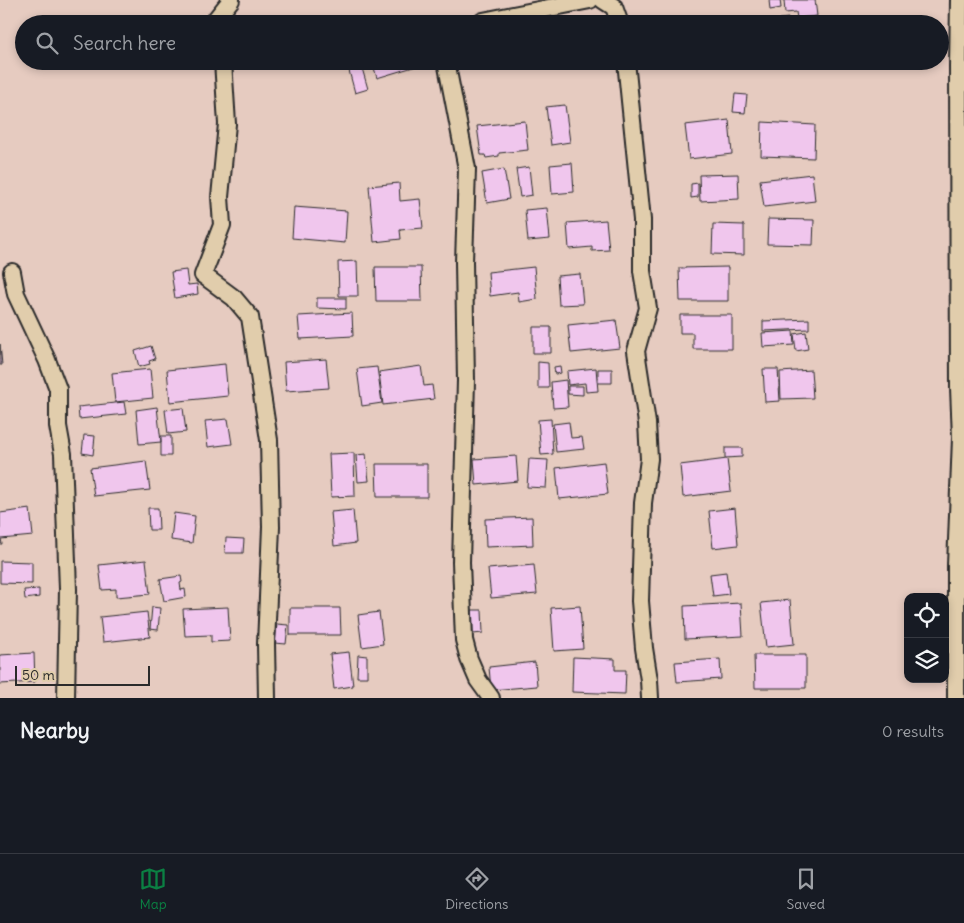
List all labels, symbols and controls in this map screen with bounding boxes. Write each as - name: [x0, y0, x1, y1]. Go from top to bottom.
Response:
- search box: [15, 15, 949, 70]
- icon: search: [33, 29, 61, 57]
- text: Search here: [73, 31, 176, 55]
- map controls: [904, 593, 949, 683]
- button: locate: [904, 593, 949, 638]
- button: layers: [904, 638, 949, 683]
- scale bar: [15, 663, 150, 686]
- text: 50 m: [22, 666, 55, 684]
- text: Nearby: [20, 717, 90, 744]
- text: 0 results: [882, 721, 944, 741]
- tab: Map: [139, 865, 167, 913]
- tab: Directions: [445, 865, 508, 913]
- tab: Saved: [787, 865, 825, 913]

